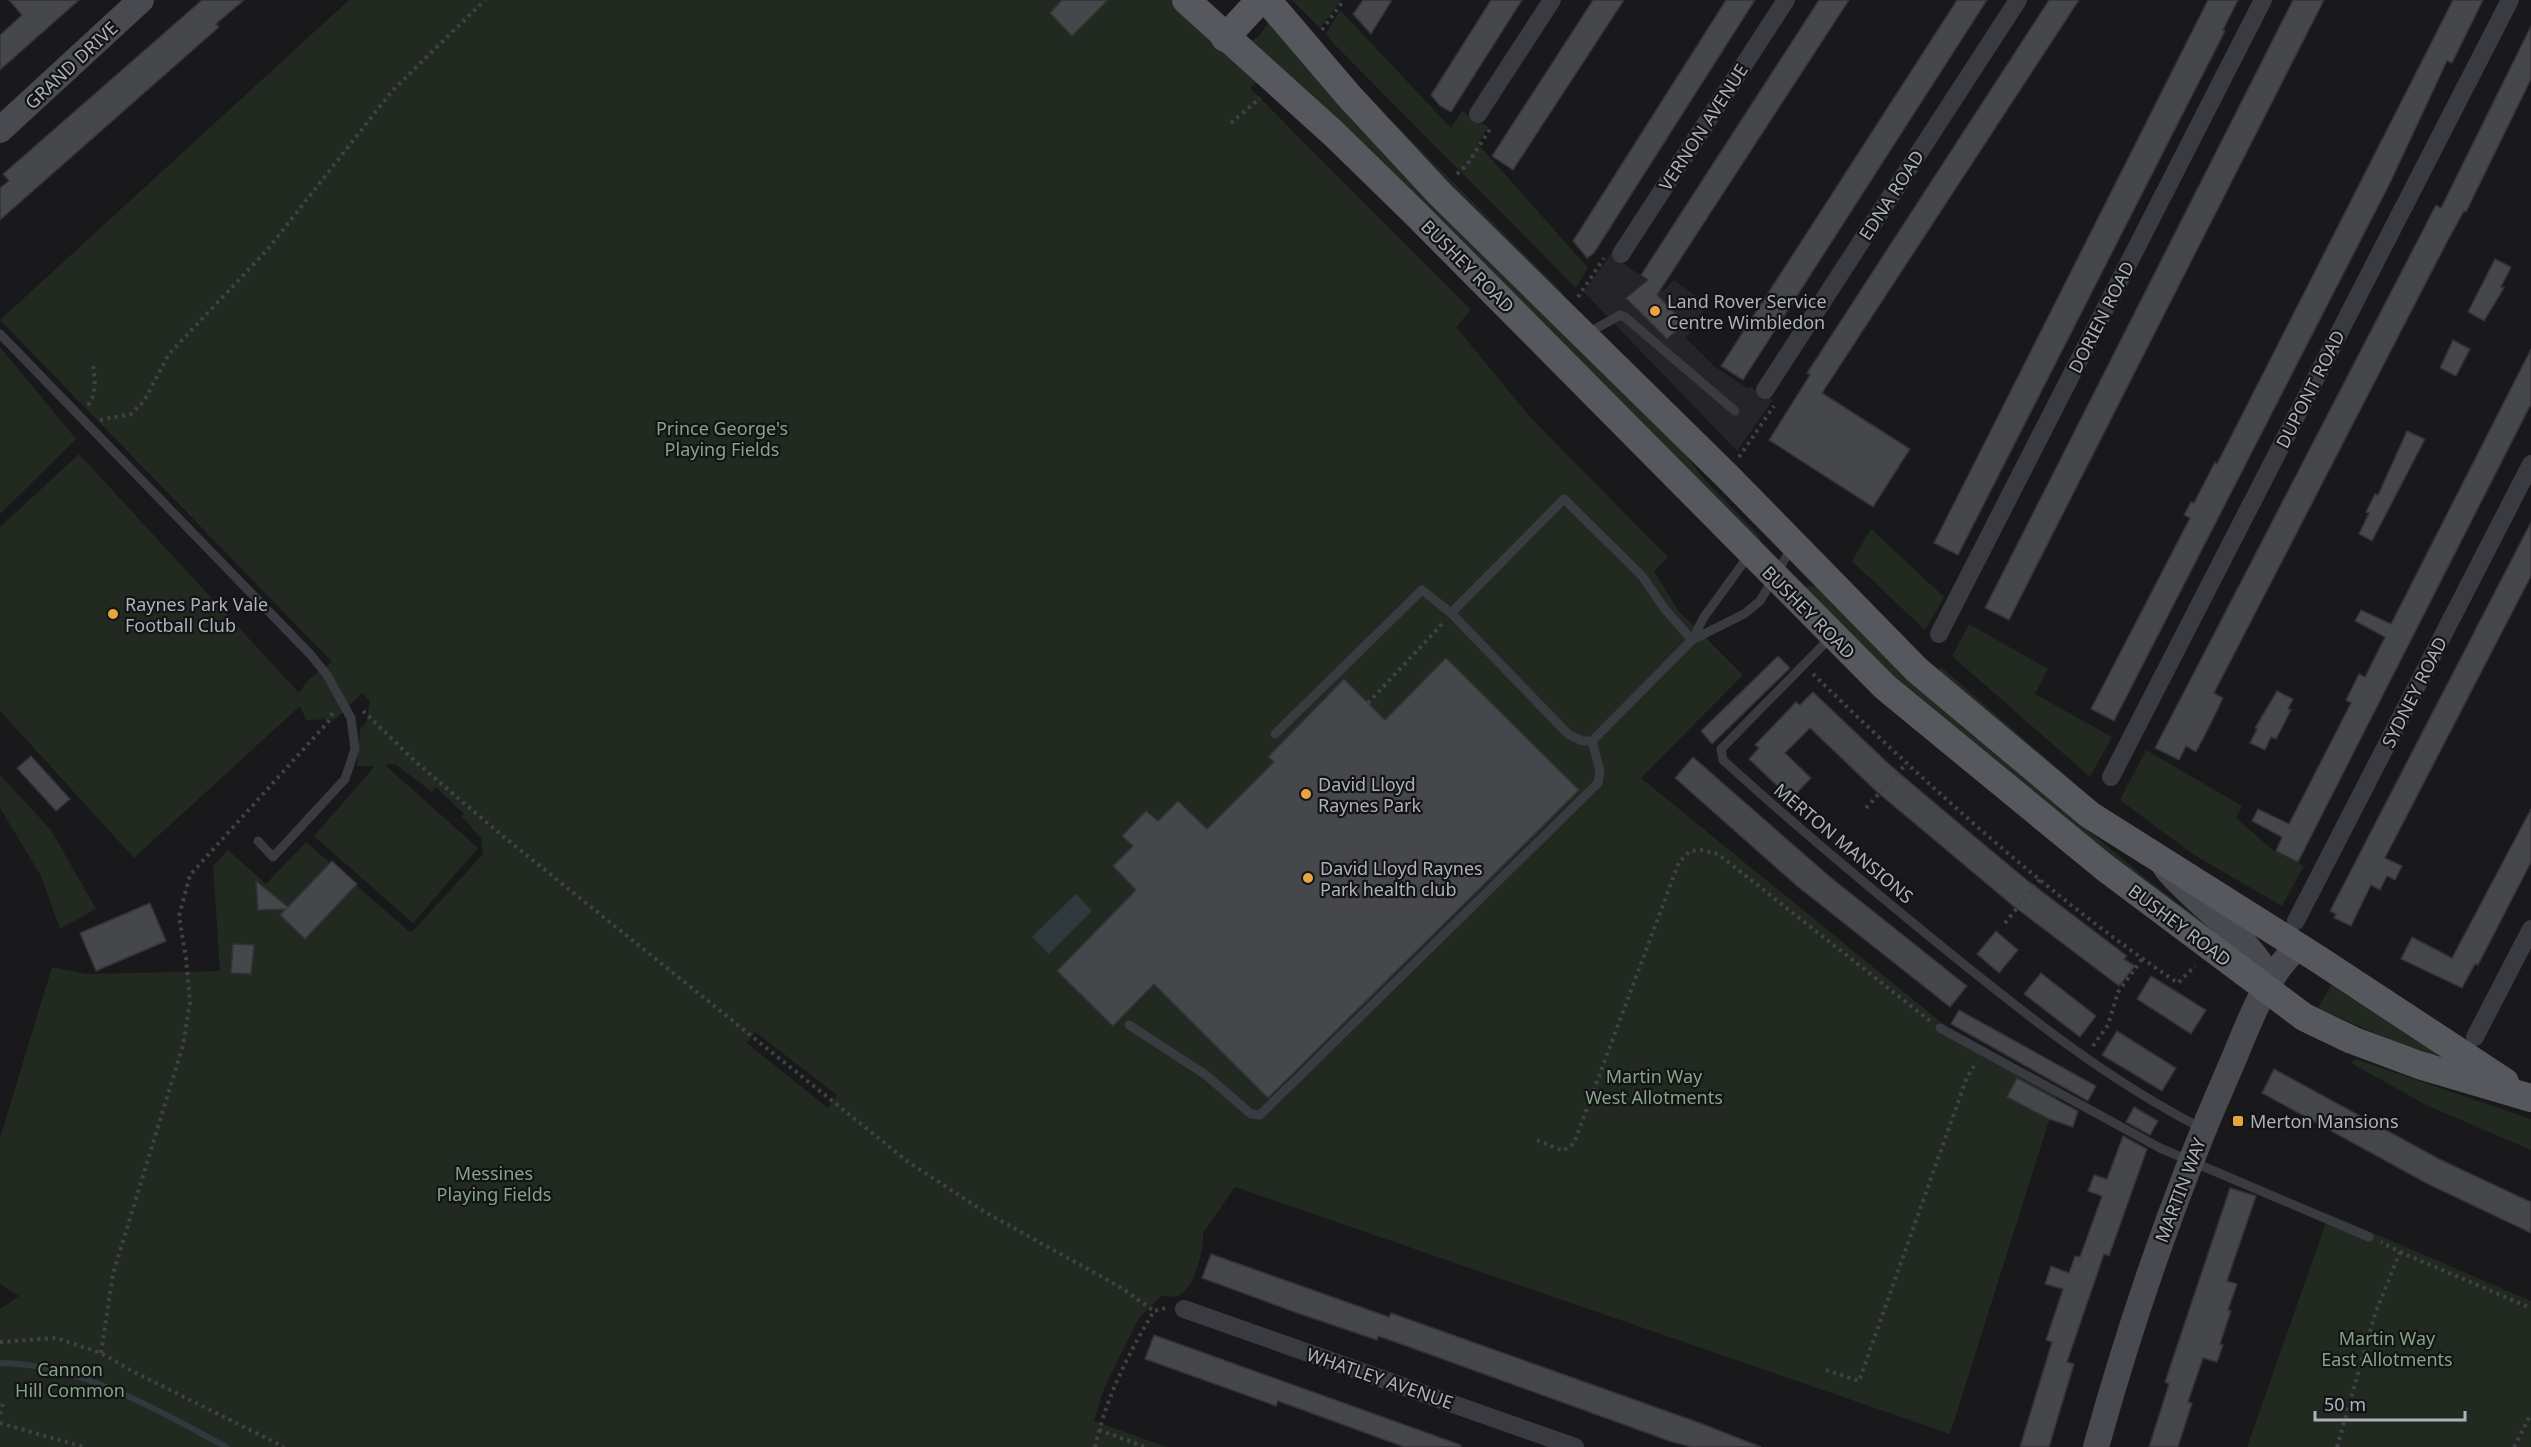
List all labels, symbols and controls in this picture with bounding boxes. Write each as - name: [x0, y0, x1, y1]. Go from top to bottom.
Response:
- street label: GRAND DRIVE: [19, 16, 123, 114]
- street label: VERNON AVENUE: [1653, 59, 1753, 195]
- street label: EDNA ROAD: [1853, 145, 1929, 245]
- street label: BUSHEY ROAD: [1416, 214, 1520, 318]
- street label: DORIEN ROAD: [2063, 257, 2139, 377]
- place label: Land Rover Service Centre Wimbledon: [1667, 289, 1827, 334]
- marker: Land Rover Service Centre Wimbledon: [1648, 304, 1662, 318]
- street label: DUPONT ROAD: [2270, 326, 2350, 452]
- park label: Prince George's Playing Fields: [656, 416, 788, 461]
- street label: BUSHEY ROAD: [1757, 560, 1861, 664]
- place label: Raynes Park Vale Football Club: [125, 592, 268, 637]
- marker: Raynes Park Vale Football Club: [106, 607, 120, 621]
- street label: SYDNEY ROAD: [2376, 633, 2452, 751]
- place label: David Lloyd Raynes Park: [1318, 772, 1421, 817]
- street label: MERTON MANSIONS: [1769, 778, 1919, 908]
- marker: David Lloyd Raynes Park: [1299, 787, 1313, 801]
- place label: David Lloyd Raynes Park health club: [1320, 856, 1483, 901]
- marker: David Lloyd Raynes Park health club: [1301, 871, 1315, 885]
- street label: BUSHEY ROAD: [2124, 879, 2236, 971]
- park label: Martin Way West Allotments: [1585, 1064, 1723, 1109]
- place label: Merton Mansions: [2250, 1109, 2399, 1133]
- marker: Merton Mansions: [2231, 1114, 2245, 1128]
- street label: MARTIN WAY: [2149, 1134, 2211, 1246]
- park label: Messines Playing Fields: [437, 1161, 551, 1206]
- park label: Martin Way East Allotments: [2321, 1326, 2453, 1371]
- street label: WHATLEY AVENUE: [1304, 1342, 1456, 1414]
- park label: Cannon Hill Common: [15, 1357, 125, 1402]
- scale bar: [2315, 1384, 2465, 1422]
- text: 50 m: [2324, 1392, 2366, 1416]

